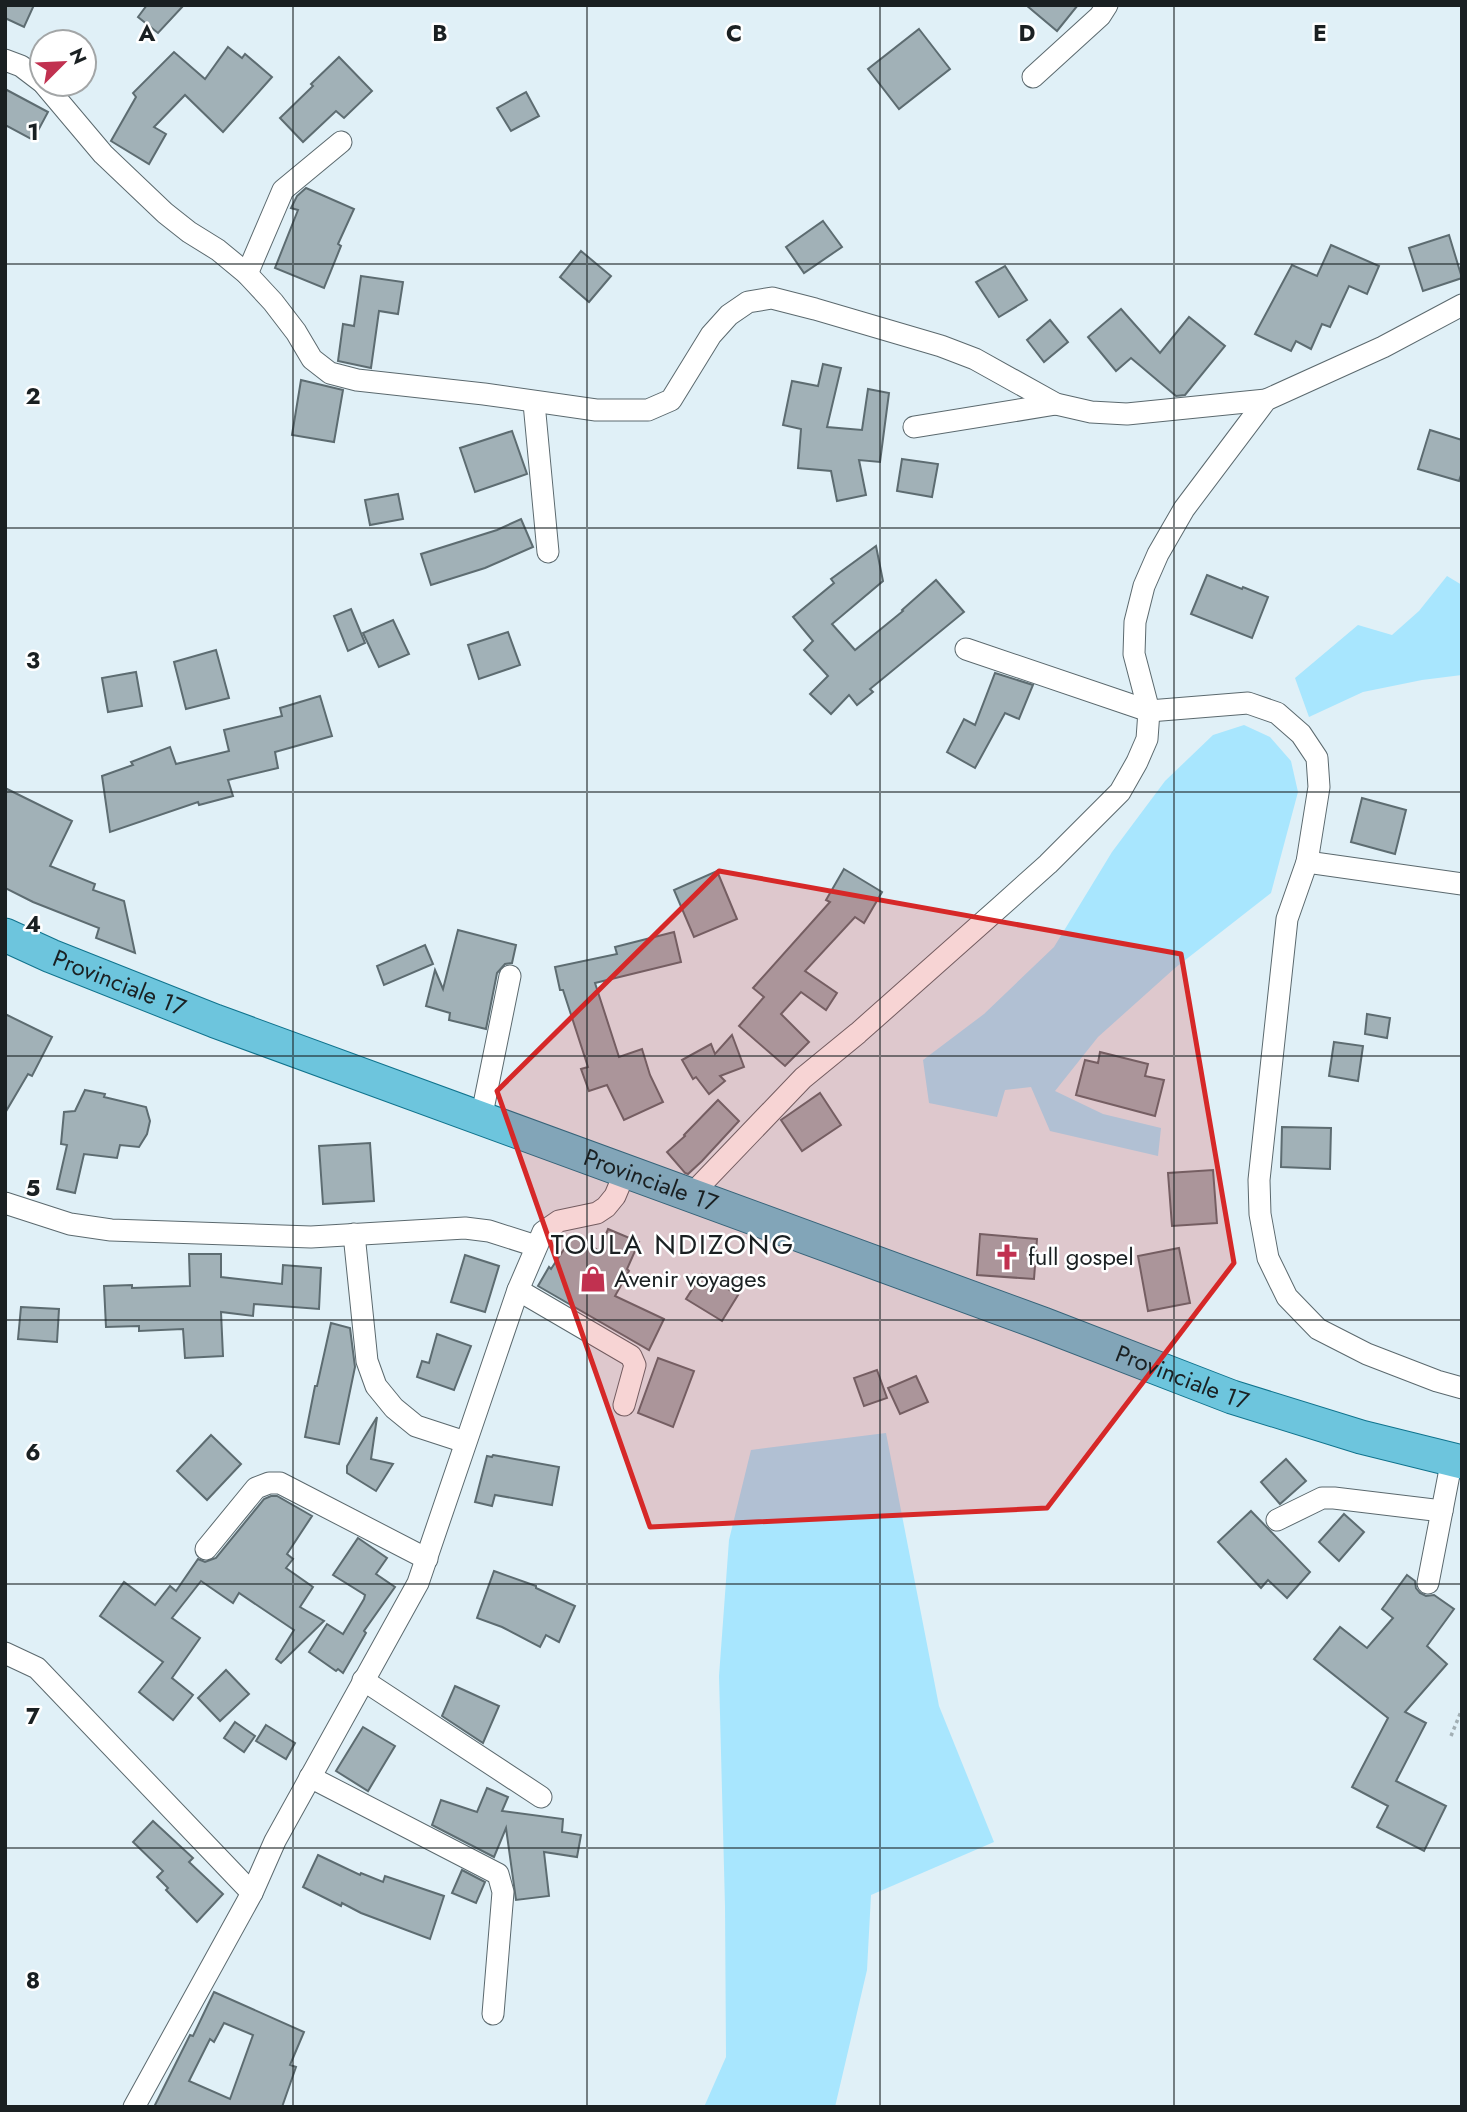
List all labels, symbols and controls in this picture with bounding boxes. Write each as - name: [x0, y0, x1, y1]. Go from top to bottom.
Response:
- text: A: [138, 16, 156, 50]
- text: B: [432, 16, 448, 50]
- text: C: [726, 16, 742, 50]
- text: D: [1019, 16, 1036, 50]
- text: E: [1313, 16, 1327, 50]
- north arrow: [28, 28, 98, 98]
- text: N: [63, 44, 93, 69]
- text: 1: [27, 115, 39, 149]
- text: 2: [25, 379, 41, 413]
- text: 3: [26, 643, 40, 677]
- text: 4: [25, 907, 41, 941]
- street label: Provinciale 17: [48, 940, 192, 1025]
- street label: Provinciale 17: [579, 1139, 723, 1221]
- text: 5: [26, 1171, 40, 1205]
- district label: TOULA NDIZONG: [551, 1224, 795, 1265]
- place label: full gospel: [1028, 1239, 1134, 1274]
- church icon: full gospel: [992, 1242, 1022, 1272]
- place label: Avenir voyages: [614, 1261, 766, 1296]
- shop icon: Avenir voyages: [578, 1264, 608, 1294]
- street label: Provinciale 17: [1111, 1336, 1254, 1418]
- text: 6: [25, 1435, 41, 1469]
- text: 7: [26, 1699, 40, 1733]
- text: 8: [26, 1963, 40, 1997]

